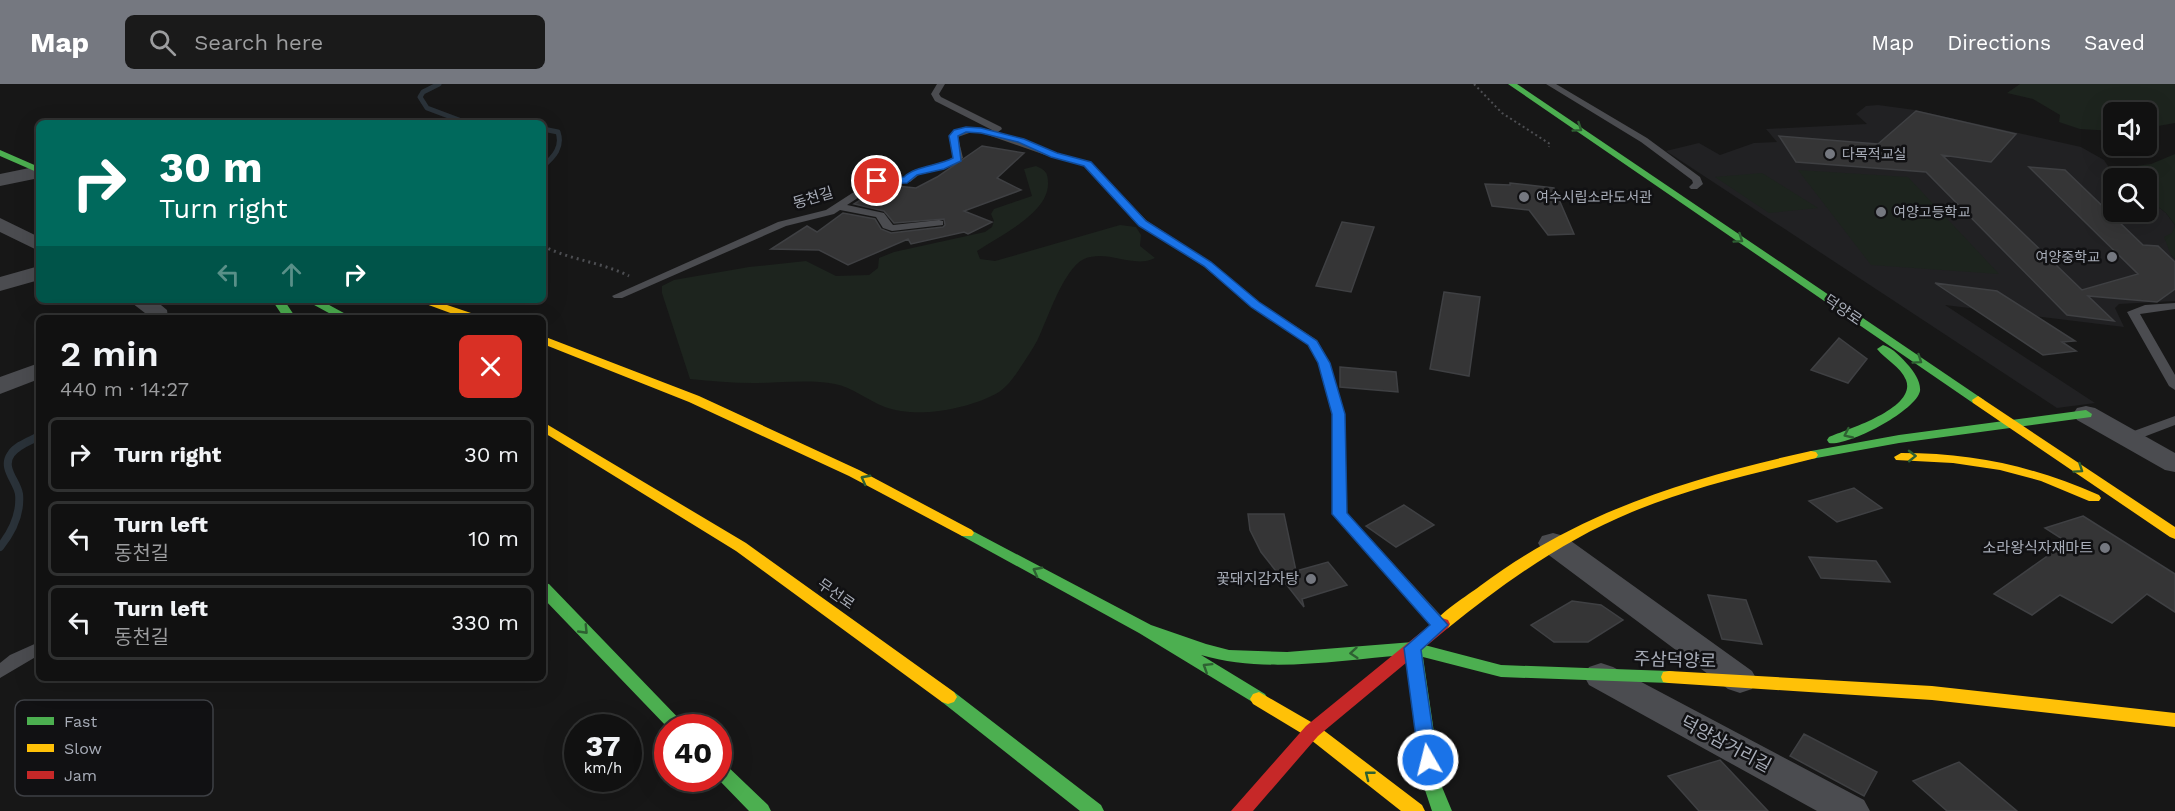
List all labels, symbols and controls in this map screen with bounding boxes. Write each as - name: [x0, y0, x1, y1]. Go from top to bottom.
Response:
- search box: [125, 15, 545, 69]
- text: Map: [30, 26, 89, 59]
- icon: search: [146, 26, 179, 59]
- text: Search here: [194, 30, 323, 55]
- text: Map: [1871, 30, 1914, 55]
- text: Directions: [1947, 30, 2051, 55]
- text: Saved: [2084, 30, 2145, 55]
- map controls: [2103, 102, 2157, 222]
- button: sound: [2103, 102, 2157, 156]
- one-way arrow: [1572, 121, 1583, 132]
- text: 30 m: [159, 143, 263, 192]
- icon: right: [60, 144, 138, 222]
- place label: 다목적교실: [1842, 146, 1906, 162]
- marker: 다목적교실: [1823, 147, 1837, 161]
- pin: [851, 155, 902, 206]
- icon: arrive: [860, 164, 893, 197]
- button: search: [2103, 168, 2157, 222]
- street label: 동천길: [791, 183, 835, 213]
- place label: 여수시립소라도서관: [1536, 189, 1652, 205]
- marker: 여수시립소라도서관: [1517, 190, 1531, 204]
- text: Turn right: [159, 193, 288, 225]
- place label: 여양고등학교: [1893, 204, 1970, 220]
- marker: 여양고등학교: [1874, 205, 1888, 219]
- one-way arrow: [1732, 232, 1743, 243]
- place label: 여양중학교: [2036, 249, 2100, 265]
- marker: 여양중학교: [2105, 250, 2119, 264]
- icon: left: [212, 258, 245, 291]
- icon: ahead: [275, 258, 308, 291]
- icon: right: [338, 258, 371, 291]
- street label: 덕양로: [1821, 291, 1865, 329]
- text: 2 min: [60, 333, 159, 375]
- button: close: [459, 335, 522, 398]
- one-way arrow: [1911, 353, 1922, 364]
- text: 440 m · 14:27: [60, 377, 189, 401]
- one-way arrow: [1843, 427, 1854, 439]
- icon: right: [63, 438, 96, 471]
- text: Turn right: [114, 442, 221, 467]
- text: 30 m: [464, 442, 519, 467]
- one-way arrow: [1908, 450, 1917, 463]
- one-way arrow: [2072, 462, 2083, 473]
- one-way arrow: [861, 475, 872, 486]
- text: Turn left: [114, 512, 208, 537]
- icon: left: [63, 522, 96, 555]
- text: 10 m: [468, 526, 519, 551]
- place label: 소라왕식자재마트: [1983, 539, 2093, 557]
- text: 동천길: [114, 541, 169, 565]
- marker: 소라왕식자재마트: [2098, 541, 2112, 555]
- one-way arrow: [1033, 567, 1043, 578]
- place label: 꽃돼지감자탕: [1216, 570, 1299, 588]
- marker: 꽃돼지감자탕: [1304, 572, 1318, 586]
- street label: 무선로: [814, 575, 858, 613]
- text: Turn left: [114, 596, 208, 621]
- icon: left: [63, 606, 96, 639]
- text: 330 m: [451, 610, 519, 635]
- one-way arrow: [577, 624, 588, 634]
- text: 동천길: [114, 625, 169, 649]
- one-way arrow: [1350, 646, 1359, 659]
- street label: 주삼덕양로: [1633, 648, 1717, 671]
- one-way arrow: [1203, 662, 1213, 674]
- legend: [15, 700, 213, 796]
- street label: 덕양삼거리길: [1677, 711, 1775, 776]
- text: Fast: [64, 712, 97, 731]
- speed limit sign: 40: [654, 714, 732, 792]
- text: 37: [585, 728, 621, 763]
- position arrow: [1396, 728, 1460, 792]
- text: Slow: [64, 739, 102, 758]
- text: km/h: [584, 759, 622, 777]
- text: Jam: [64, 766, 97, 785]
- one-way arrow: [1364, 772, 1375, 783]

